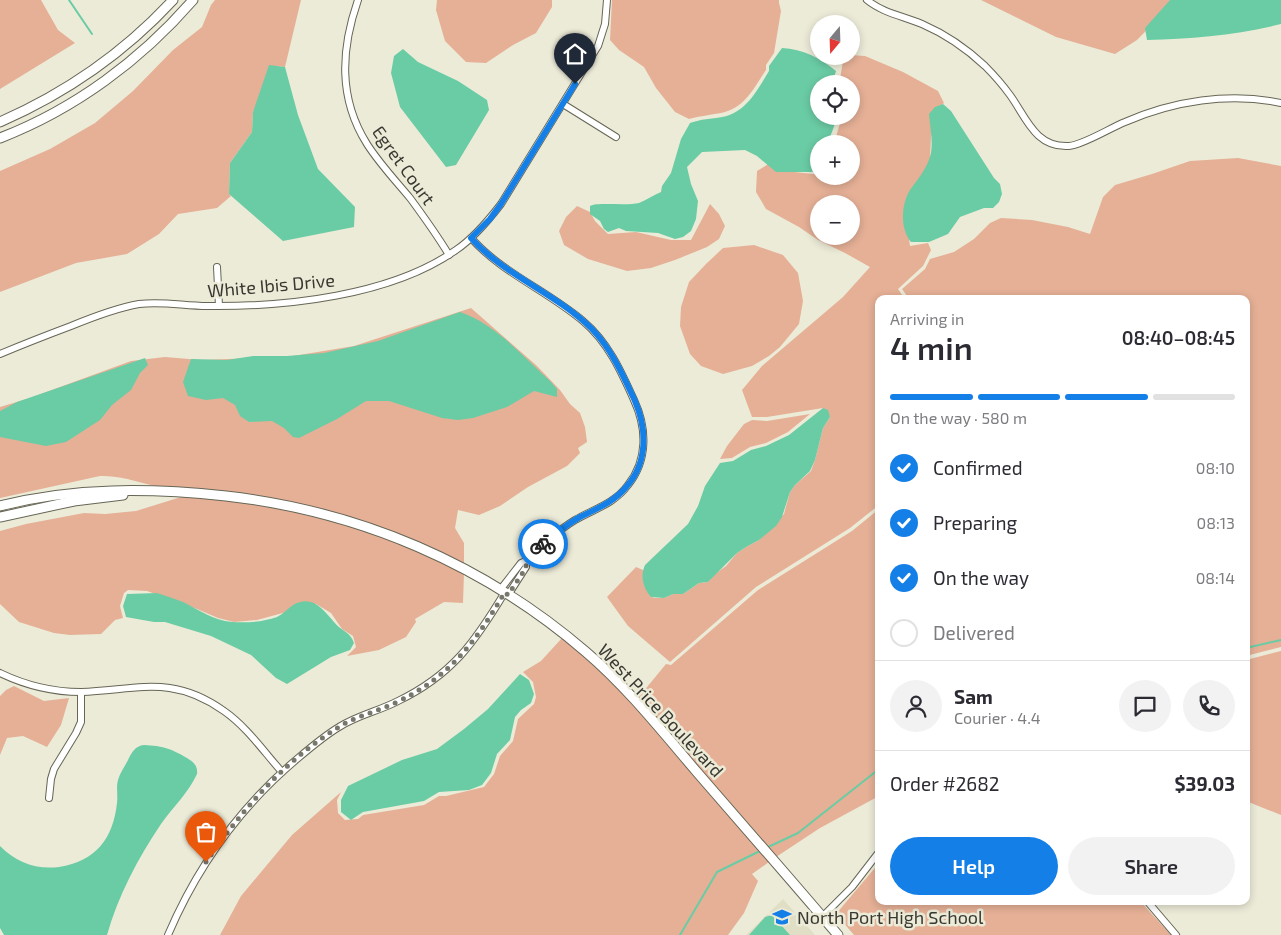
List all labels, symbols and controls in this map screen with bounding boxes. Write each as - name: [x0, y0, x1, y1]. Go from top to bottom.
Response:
- north arrow: [810, 15, 860, 65]
- map controls: [810, 15, 860, 245]
- pin: [554, 33, 596, 84]
- icon: home: [561, 40, 589, 68]
- button: locate: [810, 75, 860, 125]
- street label: Egret Court: [368, 121, 440, 209]
- button: +: [810, 135, 860, 185]
- button: −: [810, 195, 860, 245]
- street label: White Ibis Drive: [206, 268, 336, 302]
- text: Arriving in: [890, 309, 964, 328]
- text: 08:40–08:45: [1122, 326, 1235, 349]
- text: 4 min: [890, 328, 973, 366]
- text: On the way · 580 m: [890, 408, 1027, 427]
- icon: check: [890, 454, 918, 482]
- text: Confirmed: [933, 456, 1023, 479]
- text: 08:10: [1196, 458, 1235, 477]
- icon: check: [890, 509, 918, 537]
- text: Preparing: [933, 511, 1017, 534]
- text: 08:13: [1197, 513, 1235, 532]
- courier: [518, 519, 568, 569]
- icon: bike: [529, 530, 557, 558]
- icon: check: [890, 564, 918, 592]
- text: On the way: [933, 566, 1029, 589]
- text: 08:14: [1196, 568, 1235, 587]
- text: Delivered: [933, 621, 1015, 644]
- street label: West Price Boulevard: [593, 639, 729, 781]
- button: person: [890, 680, 942, 732]
- button: chat: [1119, 680, 1171, 732]
- button: phone: [1183, 680, 1235, 732]
- text: Sam: [954, 685, 993, 708]
- text: Courier · 4.4: [954, 708, 1041, 727]
- text: Order #2682: [890, 772, 999, 795]
- text: $39.03: [1175, 772, 1235, 795]
- pin: [185, 811, 227, 862]
- icon: bag: [192, 818, 220, 846]
- button: Help: [890, 837, 1058, 895]
- button: Share: [1068, 837, 1235, 895]
- school or university icon: North Port High School: [771, 906, 793, 928]
- place label: North Port High School: [797, 906, 984, 928]

